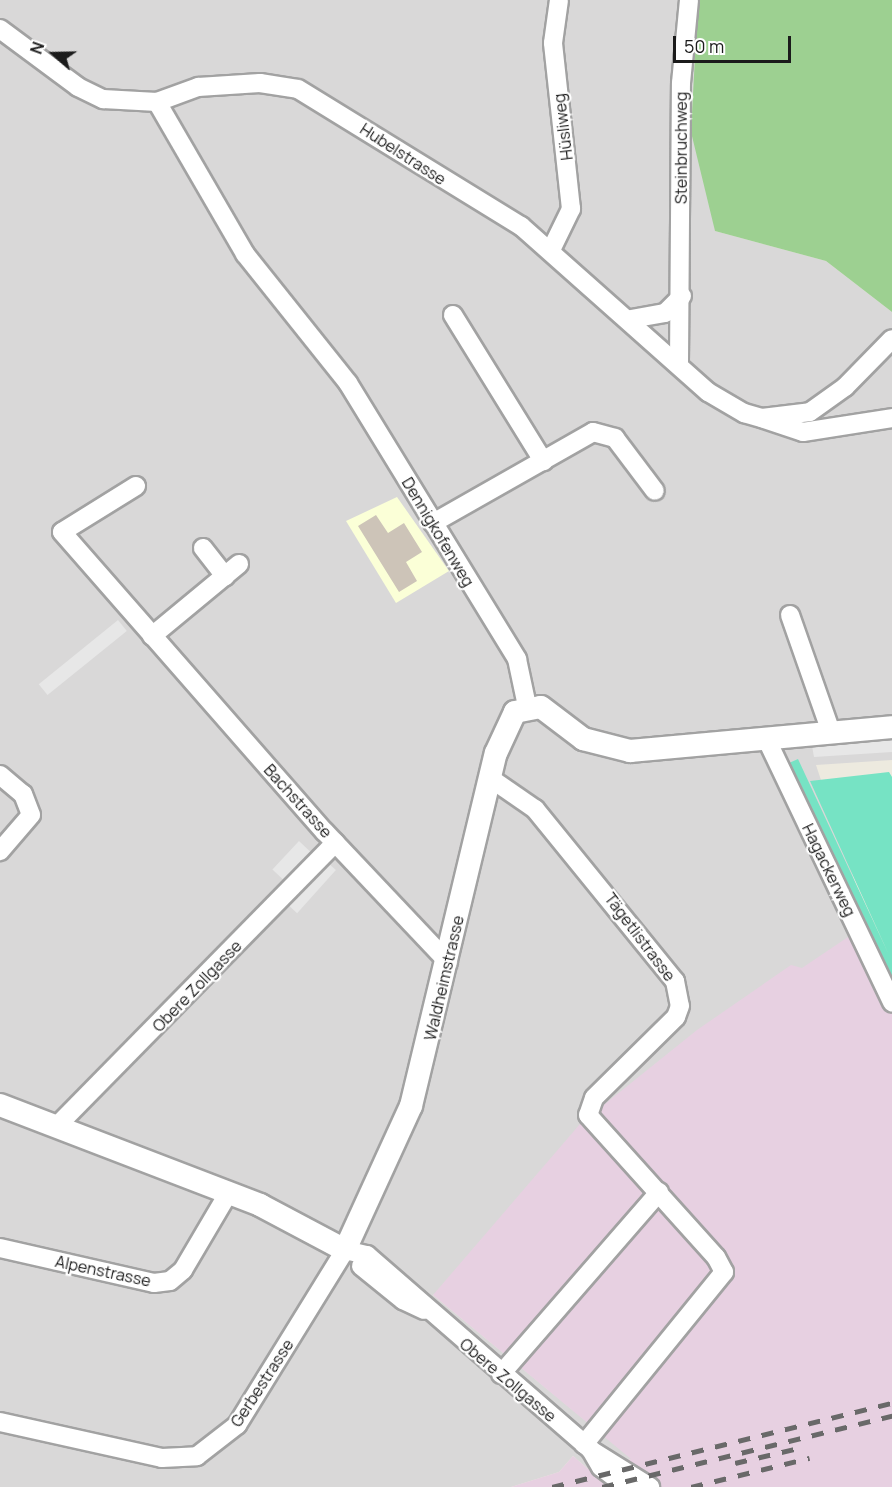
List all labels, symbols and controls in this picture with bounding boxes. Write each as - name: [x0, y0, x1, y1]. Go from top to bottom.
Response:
- north arrow: [24, 24, 84, 84]
- scale bar: [676, 24, 794, 62]
- text: 50 m: [684, 34, 724, 58]
- text: N: [25, 39, 49, 57]
- street label: Steinbruchweg: [671, 92, 691, 204]
- street label: Hüsliweg: [549, 93, 577, 161]
- street label: Hubelstrasse: [357, 119, 449, 189]
- street label: Dennigkofenweg: [398, 474, 478, 590]
- street label: Bachstrasse: [260, 760, 336, 842]
- street label: Hagackerweg: [798, 821, 860, 919]
- street label: Tägetlistrasse: [601, 889, 679, 985]
- street label: Waldheimstrasse: [420, 914, 468, 1042]
- street label: Obere Zollgasse: [148, 936, 246, 1036]
- street label: Alpenstrasse: [53, 1251, 153, 1291]
- street label: Obere Zollgasse: [456, 1334, 560, 1426]
- street label: Gerbestrasse: [227, 1336, 297, 1430]

